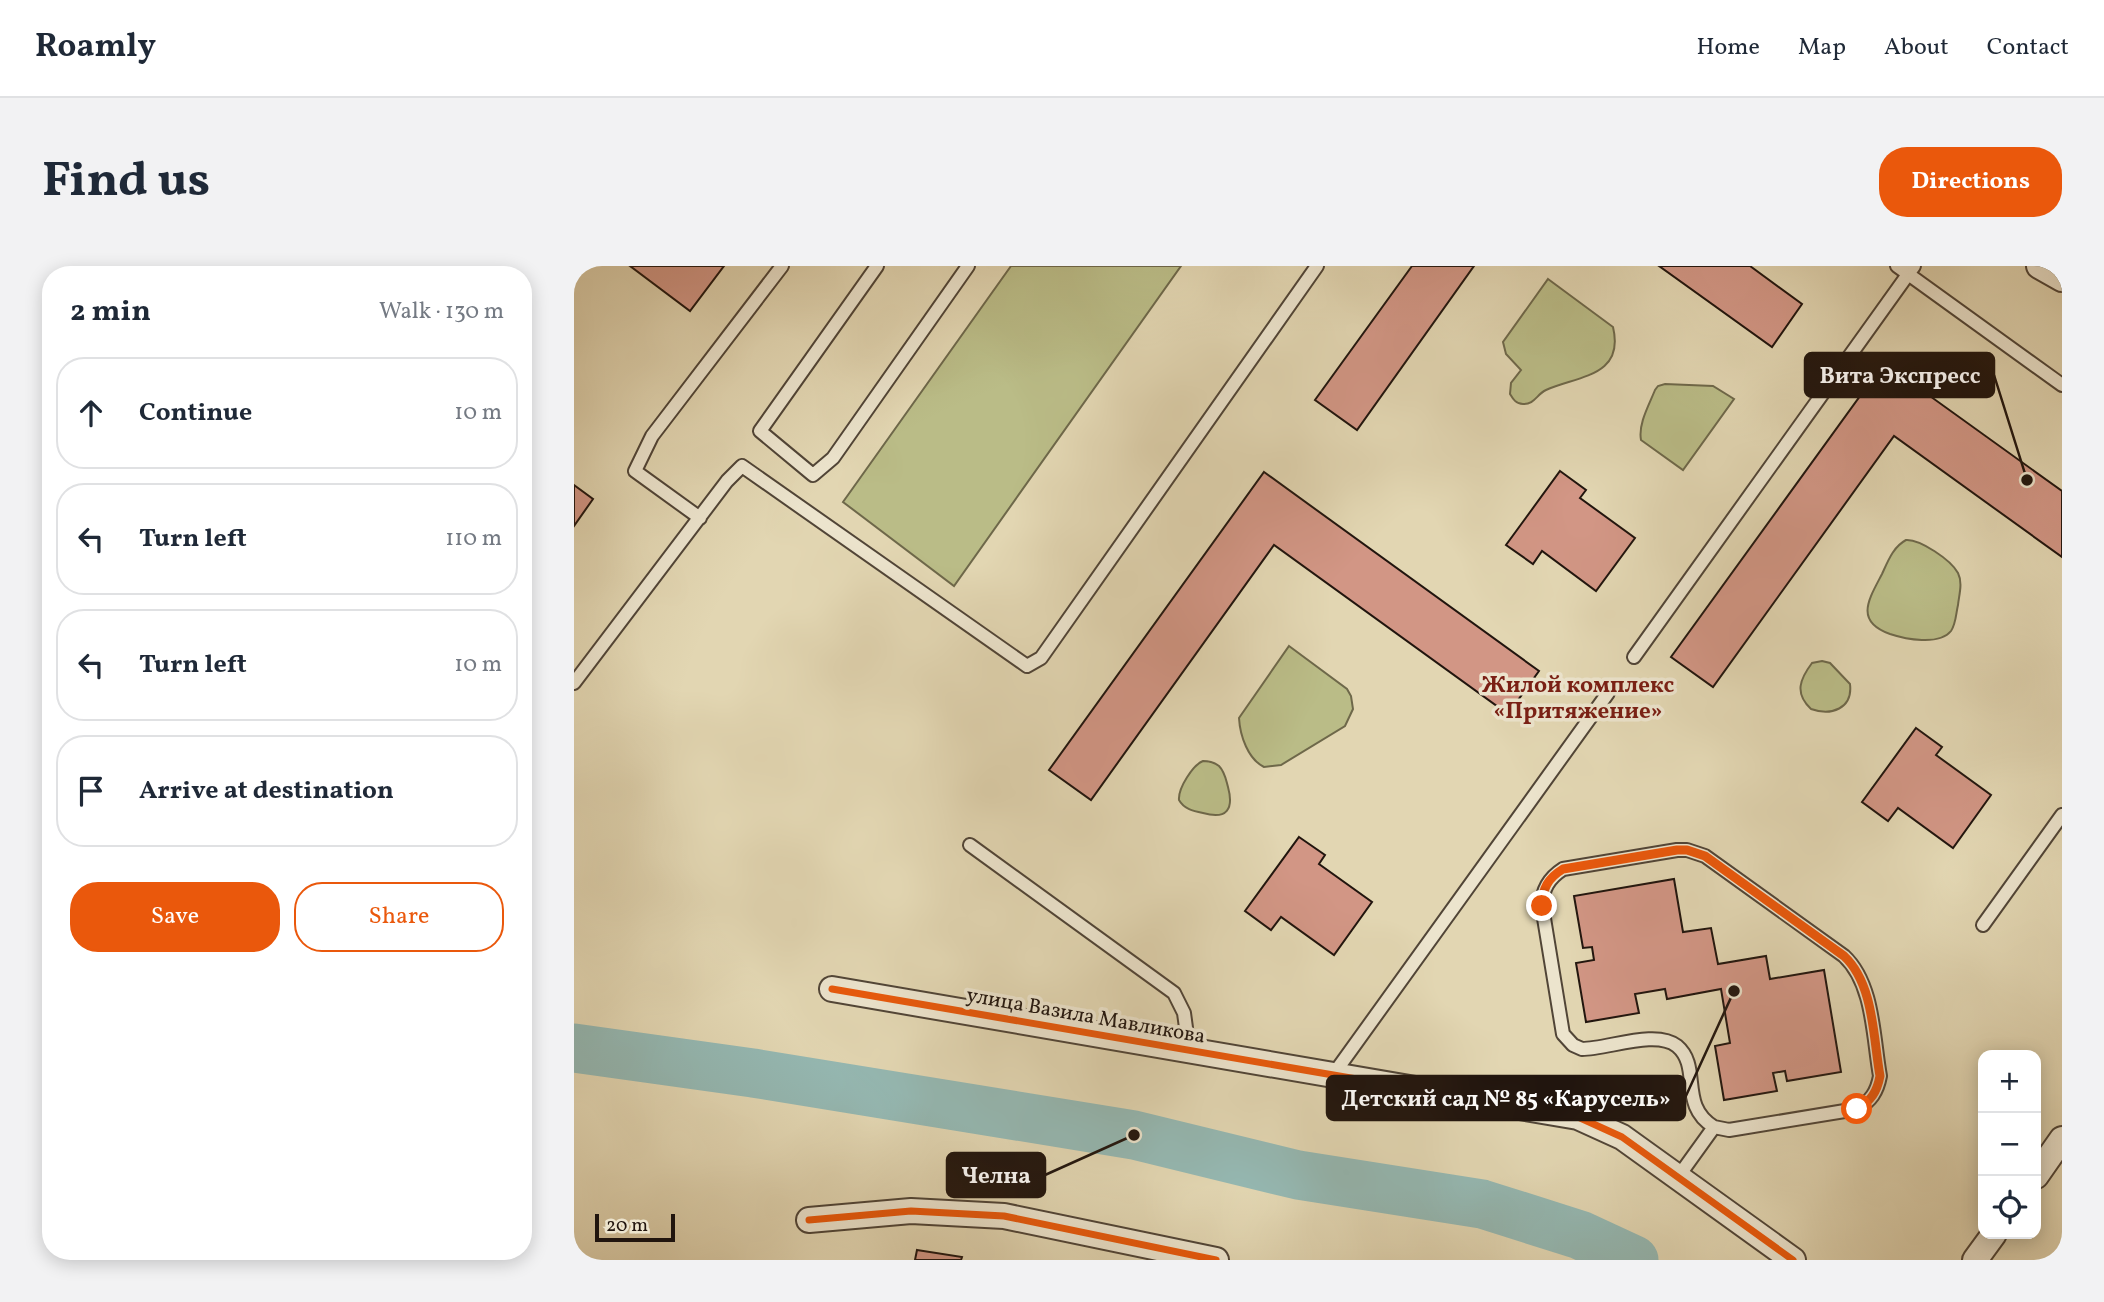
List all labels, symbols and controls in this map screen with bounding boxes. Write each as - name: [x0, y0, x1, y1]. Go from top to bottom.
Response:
- text: Roamly: [35, 25, 156, 71]
- text: Home: [1696, 31, 1760, 65]
- text: Map: [1798, 31, 1846, 65]
- text: About: [1884, 31, 1949, 65]
- text: Contact: [1987, 31, 2069, 65]
- button: Directions: [1879, 147, 2062, 217]
- text: Find us: [42, 148, 210, 217]
- text: 2 min: [70, 291, 151, 333]
- text: Walk · 130 m: [379, 296, 504, 328]
- callout: Вита Экспресс: [1805, 353, 1994, 397]
- text: Вита Экспресс: [1819, 361, 1981, 393]
- icon: ahead: [72, 394, 110, 432]
- text: Continue: [139, 395, 252, 431]
- text: 10 m: [454, 397, 502, 429]
- icon: left: [72, 520, 110, 558]
- text: Turn left: [139, 521, 247, 557]
- text: 110 m: [445, 523, 502, 555]
- icon: left: [72, 646, 110, 684]
- text: Turn left: [139, 647, 247, 683]
- text: 10 m: [454, 649, 502, 681]
- district label: Жилой комплекс «Притяжение»: [1482, 670, 1674, 728]
- icon: arrive: [72, 772, 110, 810]
- text: Arrive at destination: [139, 773, 394, 809]
- button: Save: [70, 882, 280, 952]
- button: Share: [294, 882, 504, 952]
- route end: [1526, 890, 1557, 921]
- street label: улица Вазила Мавликова: [964, 981, 1208, 1052]
- map controls: [1978, 1050, 2041, 1239]
- button: +: [1978, 1050, 2041, 1113]
- callout: Детский сад № 85 «Карусель»: [1327, 1076, 1685, 1120]
- text: Детский сад № 85 «Карусель»: [1341, 1084, 1671, 1116]
- route start: [1841, 1093, 1872, 1124]
- button: −: [1978, 1113, 2041, 1176]
- callout: Челна: [947, 1153, 1045, 1197]
- text: Челна: [961, 1161, 1031, 1193]
- button: locate: [1978, 1176, 2041, 1239]
- scale bar: [595, 1211, 676, 1243]
- text: 20 m: [606, 1213, 648, 1239]

